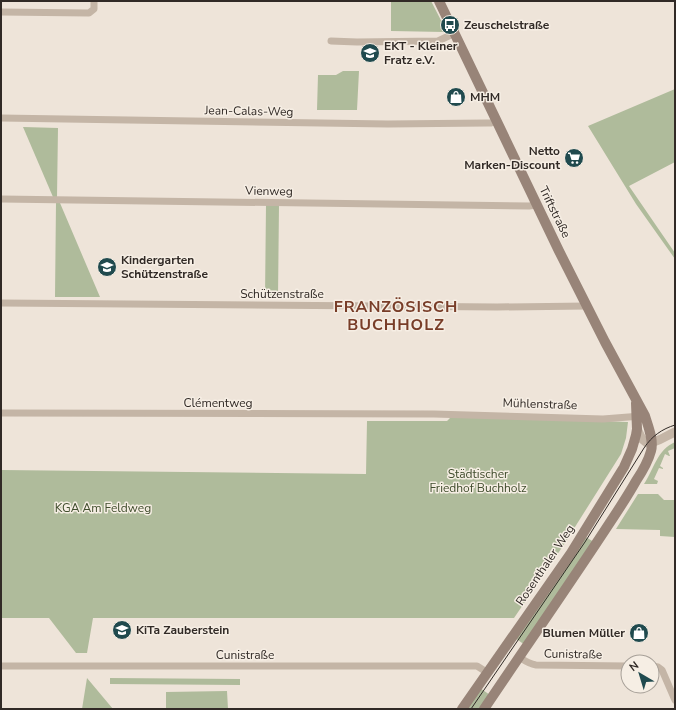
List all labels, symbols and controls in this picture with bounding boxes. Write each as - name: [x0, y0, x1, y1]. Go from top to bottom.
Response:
- bus stop icon: Zeuschelstraße: [439, 14, 461, 36]
- place label: Zeuschelstraße: [464, 17, 550, 33]
- place label: EKT - Kleiner Fratz e.V.: [384, 38, 458, 68]
- school or university icon: EKT - Kleiner Fratz e.V.: [359, 42, 381, 64]
- shop icon: MHM: [445, 86, 467, 108]
- place label: MHM: [470, 89, 500, 105]
- street label: Jean-Calas-Weg: [203, 102, 294, 120]
- place label: Netto Marken-Discount: [464, 143, 560, 173]
- supermarket icon: Netto Marken-Discount: [563, 147, 585, 169]
- street label: Vienweg: [244, 183, 293, 199]
- street label: Triftstraße: [536, 184, 574, 240]
- place label: Kindergarten Schützenstraße: [121, 252, 208, 282]
- school or university icon: Kindergarten Schützenstraße: [96, 256, 118, 278]
- street label: Schützenstraße: [240, 286, 324, 302]
- district label: FRANZÖSISCH BUCHHOLZ: [334, 296, 458, 336]
- street label: Clémentweg: [183, 395, 253, 411]
- street label: Mühlenstraße: [502, 395, 578, 413]
- park label: Städtischer Friedhof Buchholz: [429, 466, 527, 496]
- park label: KGA Am Feldweg: [55, 500, 151, 516]
- street label: Rosenthaler Weg: [512, 522, 578, 608]
- school or university icon: KiTa Zauberstein: [111, 619, 133, 641]
- place label: KiTa Zauberstein: [136, 622, 229, 638]
- shop icon: Blumen Müller: [628, 622, 650, 644]
- place label: Blumen Müller: [543, 625, 625, 641]
- street label: Cunistraße: [544, 645, 602, 663]
- street label: Cunistraße: [216, 647, 274, 663]
- north arrow: [620, 654, 660, 694]
- text: N: [626, 658, 642, 675]

